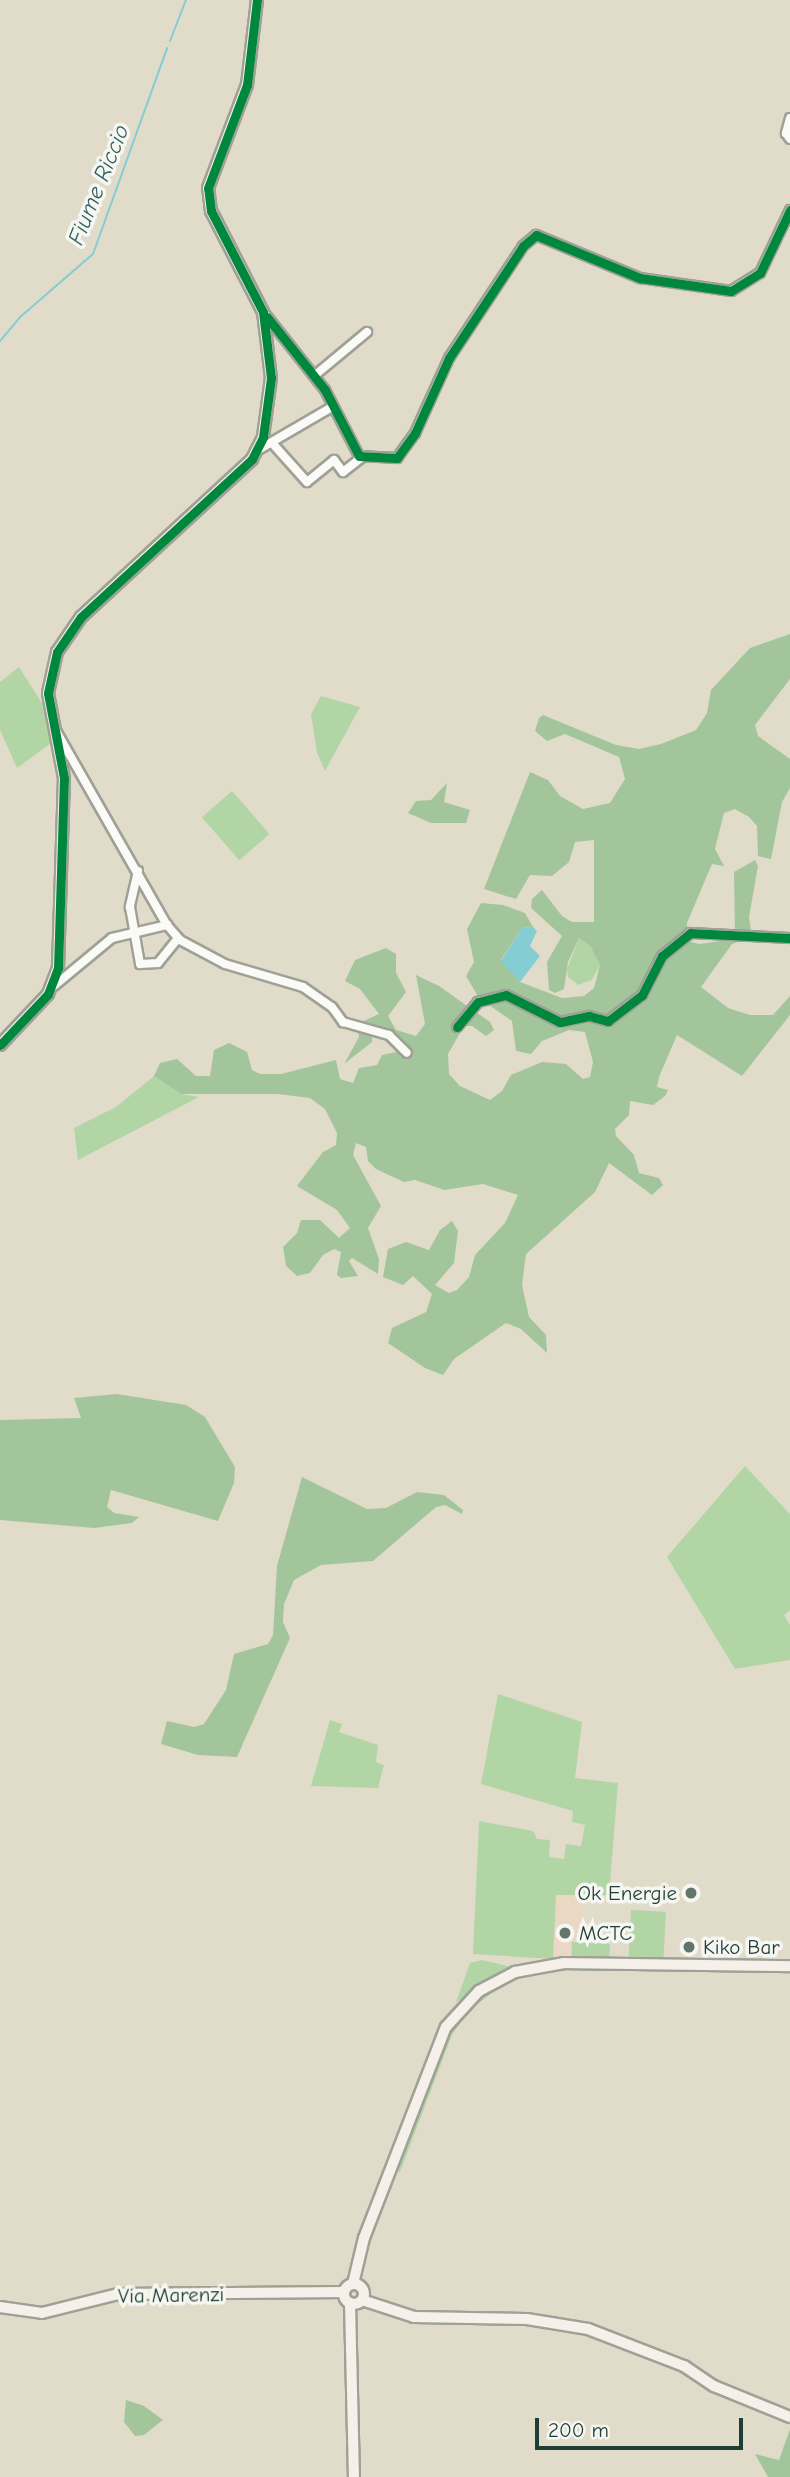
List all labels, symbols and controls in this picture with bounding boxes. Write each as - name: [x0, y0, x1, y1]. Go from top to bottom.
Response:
- water label: Fiume Riccio: [62, 121, 136, 249]
- place label: Ok Energie: [577, 1880, 677, 1906]
- marker: Ok Energie: [683, 1885, 699, 1901]
- place label: MCTC: [579, 1920, 632, 1946]
- marker: MCTC: [557, 1925, 573, 1941]
- place label: Kiko Bar: [703, 1934, 780, 1960]
- marker: Kiko Bar: [681, 1939, 697, 1955]
- street label: Via Marenzi: [118, 2281, 224, 2309]
- scale bar: [538, 2404, 746, 2448]
- text: 200 m: [548, 2418, 609, 2442]

